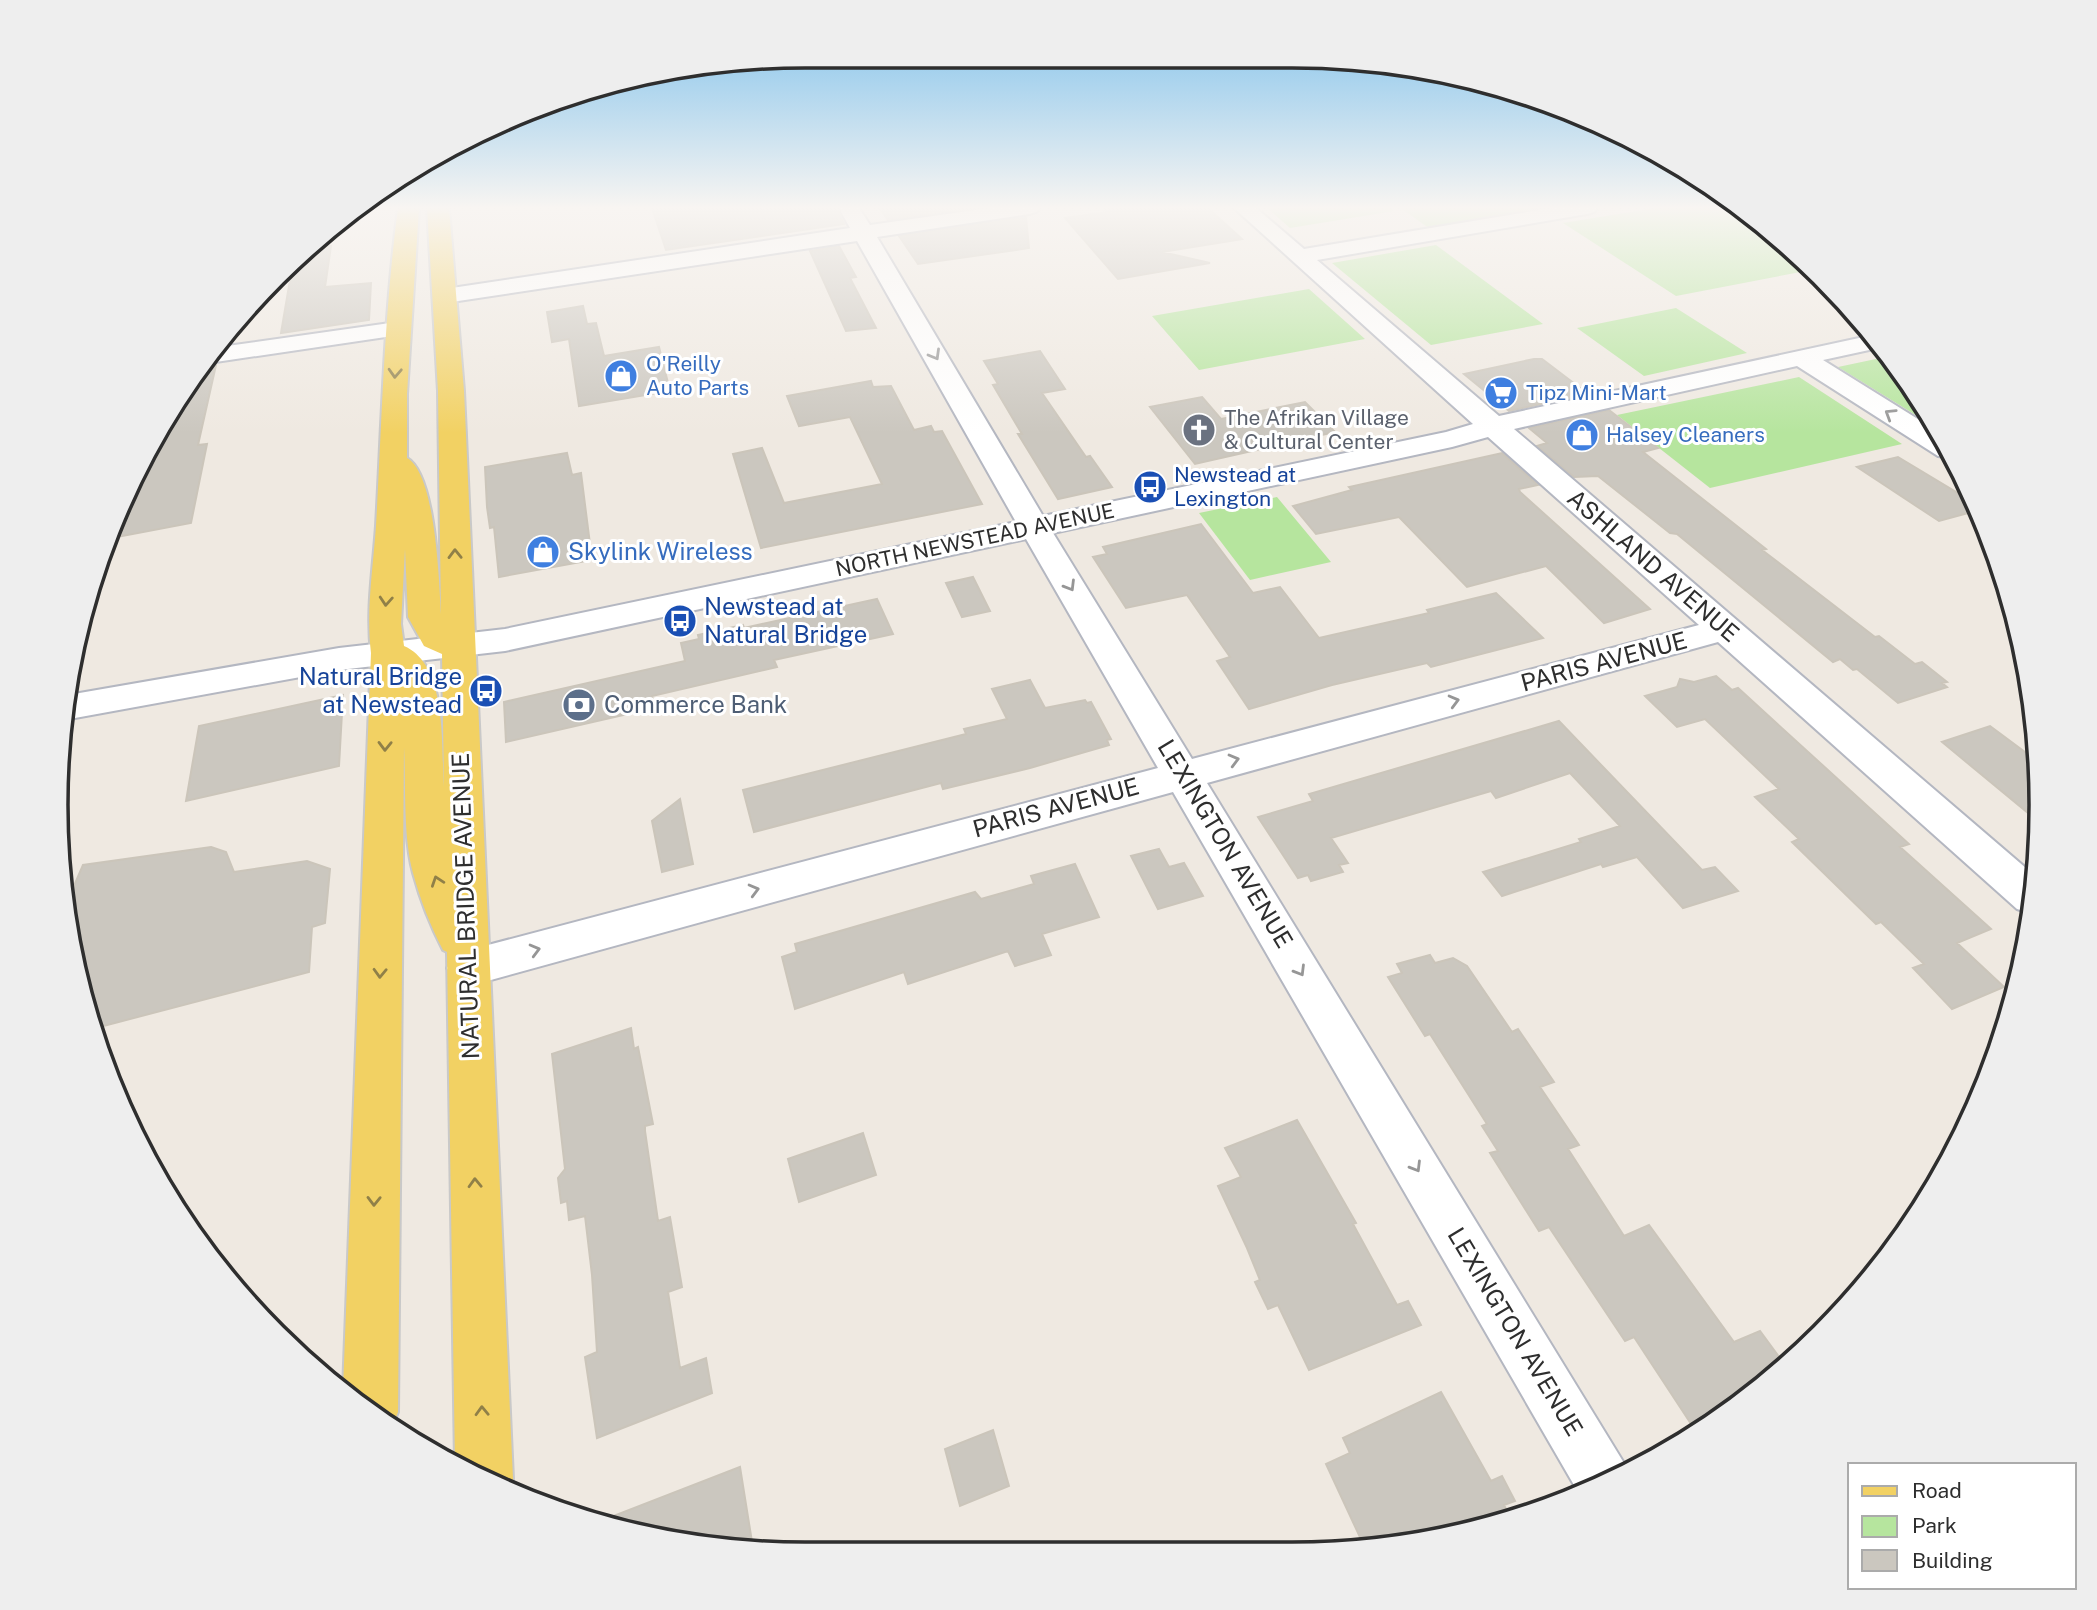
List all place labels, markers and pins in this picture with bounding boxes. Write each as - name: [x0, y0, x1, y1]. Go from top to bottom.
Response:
- place label: O'Reilly Auto Parts: [646, 351, 749, 400]
- shop icon: O'Reilly Auto Parts: [602, 357, 640, 395]
- supermarket icon: Tipz Mini-Mart: [1482, 374, 1520, 412]
- place label: Tipz Mini-Mart: [1526, 380, 1667, 405]
- place label: The Afrikan Village & Cultural Center: [1224, 405, 1409, 454]
- church icon: The Afrikan Village & Cultural Center: [1180, 411, 1218, 449]
- shop icon: Halsey Cleaners: [1563, 416, 1601, 454]
- place label: Halsey Cleaners: [1606, 422, 1765, 447]
- place label: Newstead at Lexington: [1174, 462, 1296, 511]
- bus stop icon: Newstead at Lexington: [1131, 468, 1169, 506]
- shop icon: Skylink Wireless: [524, 533, 562, 571]
- place label: Skylink Wireless: [568, 537, 753, 565]
- place label: Newstead at Natural Bridge: [704, 592, 867, 648]
- bus stop icon: Newstead at Natural Bridge: [661, 602, 699, 640]
- place label: Natural Bridge at Newstead: [299, 662, 462, 718]
- bus stop icon: Natural Bridge at Newstead: [467, 672, 505, 710]
- bank icon: Commerce Bank: [560, 686, 598, 724]
- place label: Commerce Bank: [604, 690, 787, 718]

